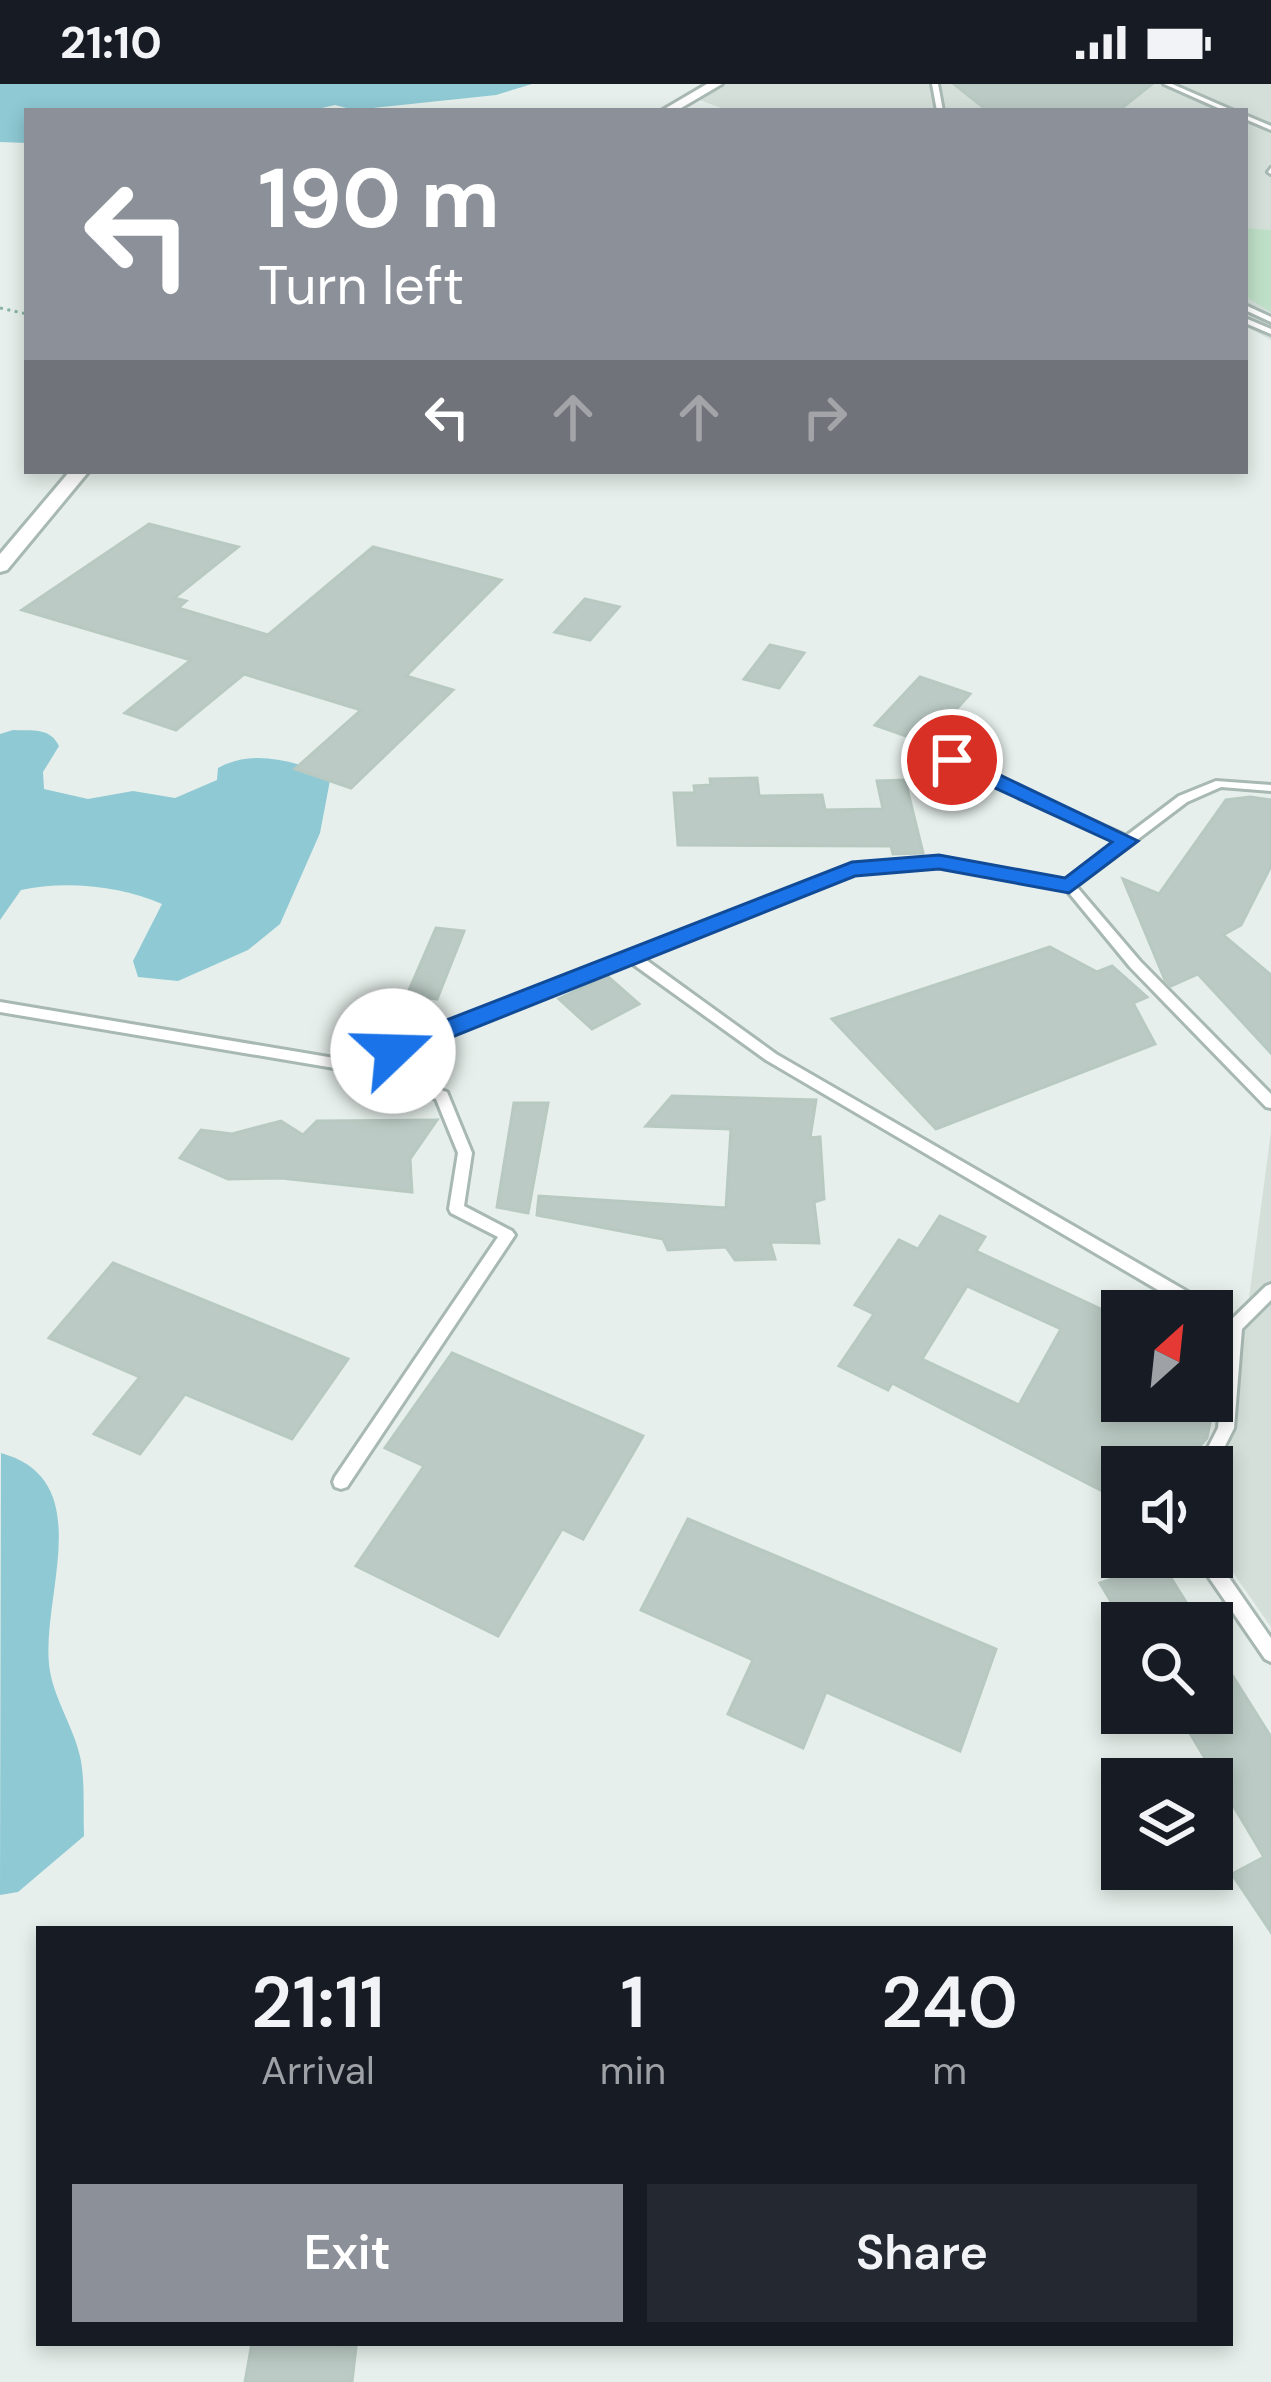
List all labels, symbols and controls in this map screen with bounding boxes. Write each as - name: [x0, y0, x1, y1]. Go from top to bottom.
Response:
- text: 21:10: [60, 13, 162, 72]
- text: 190 m: [258, 144, 500, 253]
- icon: left: [60, 156, 216, 312]
- text: Turn left: [258, 250, 464, 321]
- icon: left: [414, 384, 480, 450]
- icon: ahead: [540, 384, 606, 450]
- icon: ahead: [666, 384, 732, 450]
- icon: right: [792, 384, 858, 450]
- pin: [901, 709, 1003, 811]
- icon: arrive: [919, 727, 985, 793]
- position arrow: [330, 988, 456, 1114]
- north arrow: [1101, 1290, 1233, 1422]
- map controls: [1101, 1290, 1233, 1890]
- button: sound: [1101, 1446, 1233, 1578]
- button: search: [1101, 1602, 1233, 1734]
- button: layers: [1101, 1758, 1233, 1890]
- text: 21:11: [251, 1956, 385, 2049]
- text: 1: [620, 1956, 645, 2049]
- text: 240: [881, 1956, 1018, 2049]
- text: Arrival: [261, 2045, 375, 2096]
- text: min: [600, 2045, 666, 2096]
- text: m: [932, 2045, 967, 2096]
- button: Exit: [72, 2184, 623, 2322]
- button: Share: [647, 2184, 1197, 2322]

